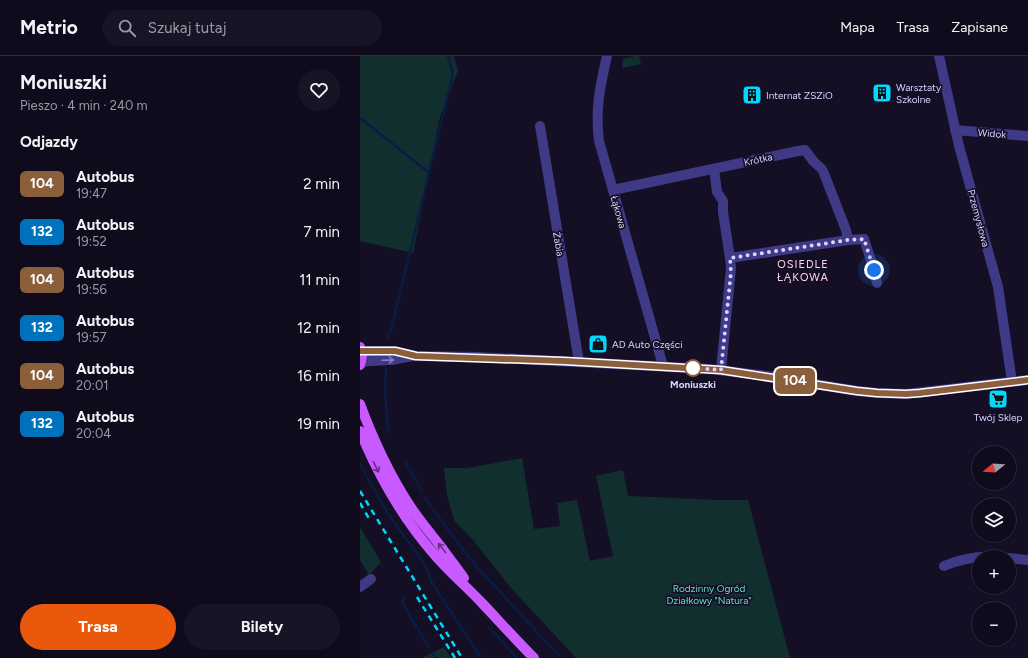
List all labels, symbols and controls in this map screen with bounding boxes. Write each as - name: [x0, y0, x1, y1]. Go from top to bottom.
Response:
- search box: [102, 10, 382, 46]
- text: Metrio: [20, 16, 78, 39]
- icon: search: [116, 17, 138, 39]
- text: Szukaj tutaj: [148, 19, 226, 37]
- text: Mapa: [840, 19, 875, 36]
- text: Trasa: [897, 19, 929, 36]
- text: Zapisane: [951, 19, 1008, 36]
- button: heart: [298, 69, 340, 111]
- text: Moniuszki: [20, 71, 107, 94]
- place label: Warsztaty Szkolne: [896, 81, 942, 106]
- building icon: Warsztaty Szkolne: [871, 82, 893, 104]
- building icon: Internat ZSZiO: [741, 84, 763, 106]
- place label: Internat ZSZiO: [766, 89, 833, 102]
- text: Pieszo · 4 min · 240 m: [20, 98, 148, 113]
- street label: Widok: [977, 126, 1007, 141]
- text: Odjazdy: [20, 133, 78, 151]
- street label: Krótka: [743, 150, 774, 169]
- text: Autobus: [76, 168, 134, 186]
- text: 104: [30, 175, 54, 192]
- text: 2 min: [303, 175, 340, 193]
- text: 19:47: [76, 186, 107, 201]
- street label: Przemysłowa: [965, 188, 992, 248]
- street label: Łąkowa: [608, 194, 629, 230]
- text: Autobus: [76, 216, 134, 234]
- text: 132: [31, 223, 53, 240]
- text: 7 min: [304, 223, 340, 241]
- street label: Żabia: [550, 231, 567, 257]
- text: 19:52: [76, 234, 107, 249]
- district label: OSIEDLE ŁĄKOWA: [777, 258, 829, 284]
- your location: [864, 260, 884, 280]
- text: Autobus: [76, 264, 134, 282]
- text: 104: [30, 271, 54, 288]
- text: 11 min: [299, 271, 340, 289]
- text: 19:56: [76, 282, 107, 297]
- text: Autobus: [76, 312, 134, 330]
- text: 132: [31, 319, 53, 336]
- text: 12 min: [297, 319, 340, 337]
- text: 19:57: [76, 330, 106, 345]
- shop icon: AD Auto Części: [587, 333, 609, 355]
- place label: AD Auto Części: [612, 338, 683, 351]
- one-way arrow: [381, 356, 394, 364]
- marker: Moniuszki: [684, 359, 702, 377]
- text: Autobus: [76, 360, 134, 378]
- text: 104: [30, 367, 54, 384]
- text: 16 min: [297, 367, 340, 385]
- line badge: 104: [772, 368, 818, 394]
- text: 104: [783, 372, 807, 389]
- text: 20:01: [76, 378, 109, 393]
- place label: Moniuszki: [670, 378, 716, 391]
- supermarket icon: Twój Sklep: [987, 388, 1009, 410]
- text: Autobus: [76, 408, 134, 426]
- place label: Twój Sklep: [974, 411, 1022, 424]
- text: 132: [31, 415, 53, 432]
- text: 19 min: [297, 415, 340, 433]
- text: 20:04: [76, 426, 111, 441]
- north arrow: [972, 446, 1016, 490]
- map controls: [972, 446, 1016, 646]
- one-way arrow: [373, 460, 381, 472]
- button: layers: [972, 498, 1016, 542]
- one-way arrow: [438, 542, 446, 553]
- button: +: [972, 550, 1016, 594]
- park label: Rodzinny Ogród Działkowy "Natura": [666, 582, 752, 607]
- button: −: [972, 602, 1016, 646]
- button: Trasa: [20, 604, 176, 650]
- button: Bilety: [184, 604, 340, 650]

